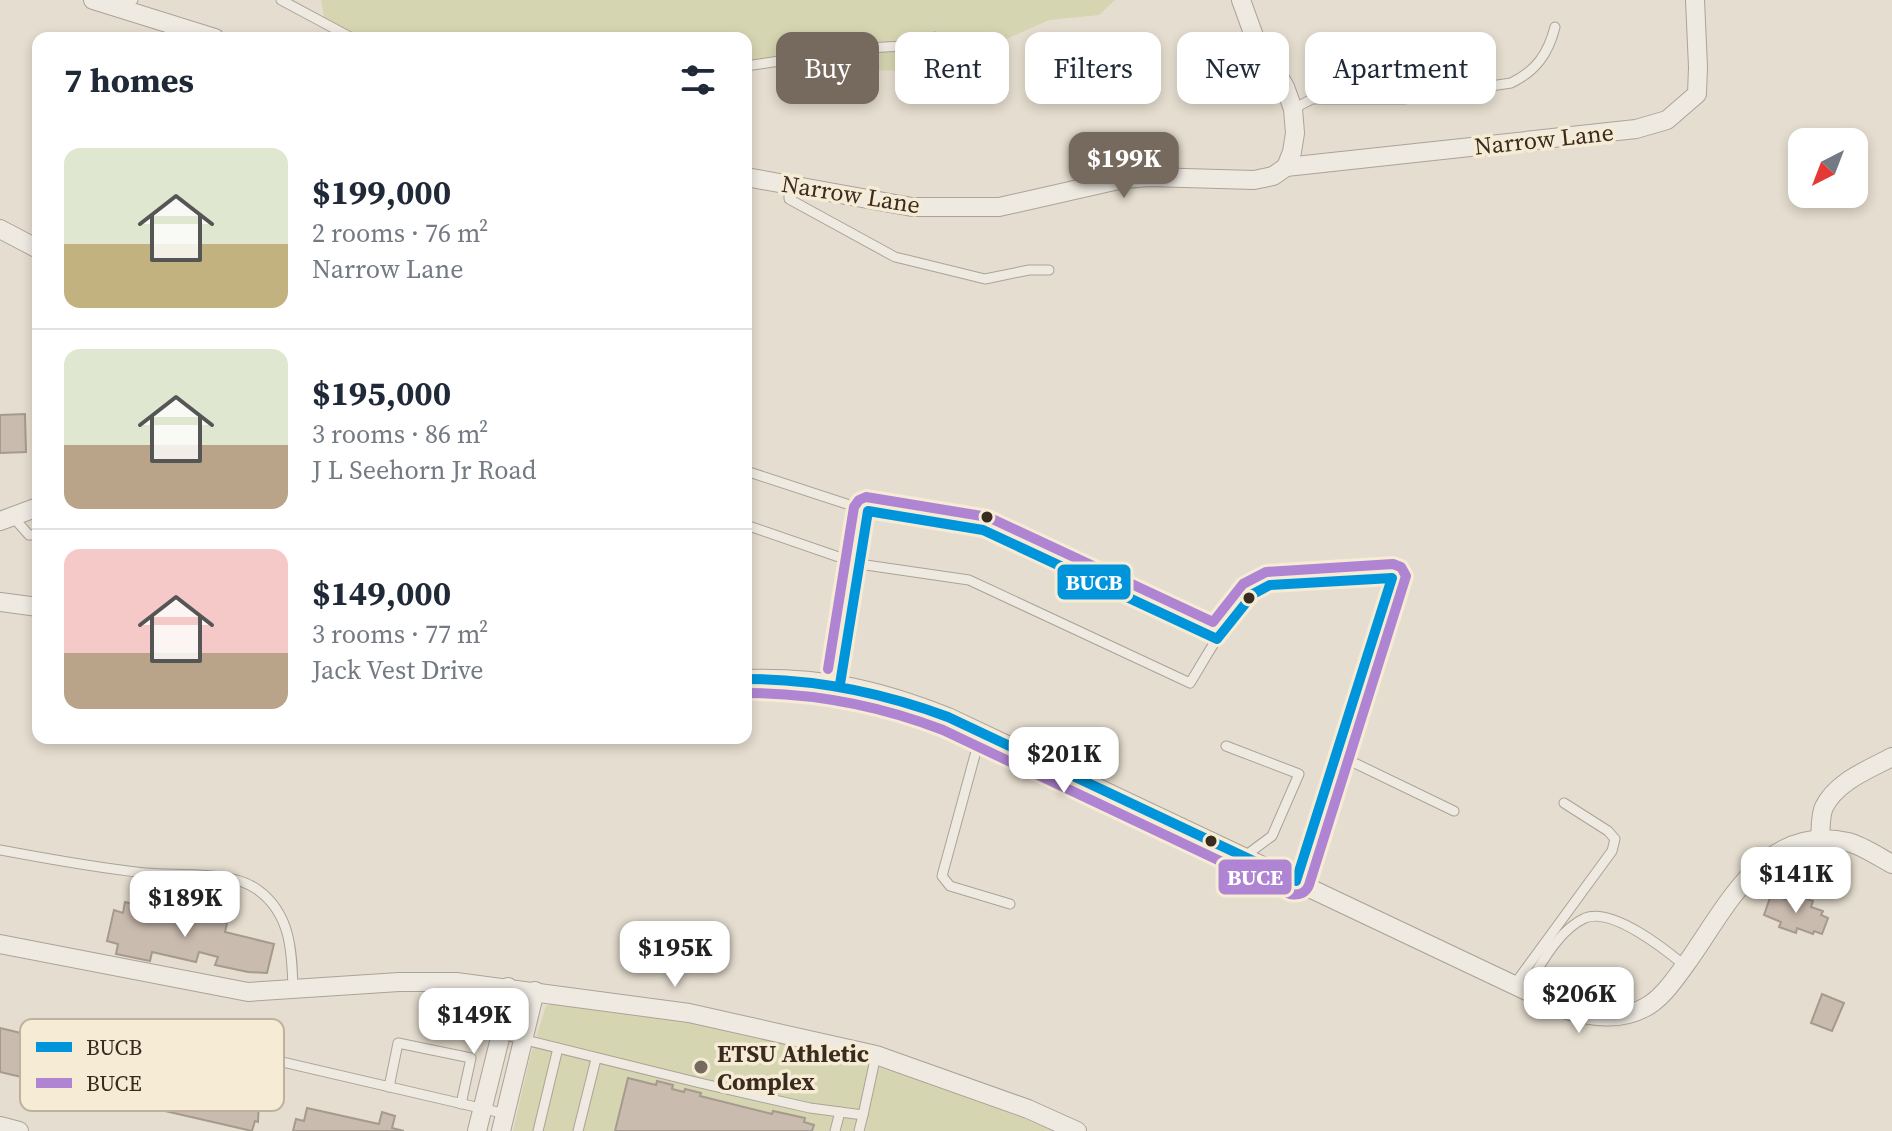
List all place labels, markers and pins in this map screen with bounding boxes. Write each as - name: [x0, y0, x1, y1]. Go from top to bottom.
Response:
- pin: $199K: [1068, 132, 1180, 200]
- unlabelled marker: [979, 509, 995, 525]
- unlabelled marker: [1241, 590, 1257, 606]
- pin: $201K: [1008, 727, 1120, 795]
- unlabelled marker: [1203, 833, 1219, 849]
- pin: $141K: [1740, 847, 1852, 915]
- pin: $189K: [129, 871, 241, 939]
- pin: $195K: [619, 921, 731, 989]
- pin: $206K: [1523, 967, 1635, 1035]
- pin: $149K: [418, 988, 530, 1056]
- place label: ETSU Athletic Complex: [717, 1037, 869, 1098]
- marker: ETSU Athletic Complex: [692, 1058, 710, 1076]

